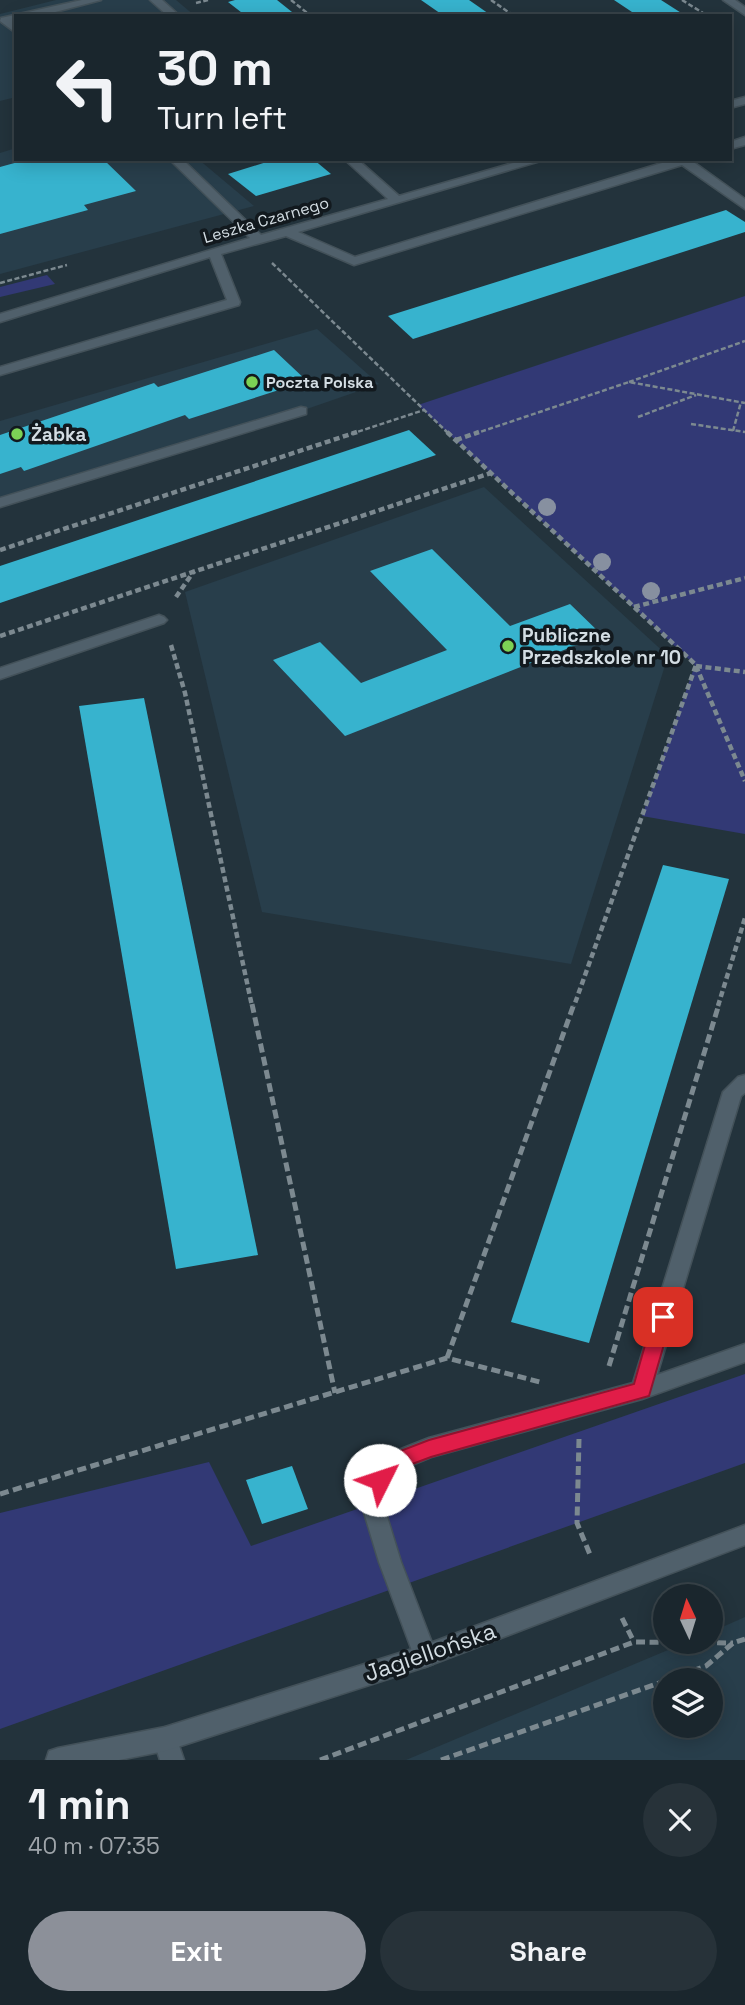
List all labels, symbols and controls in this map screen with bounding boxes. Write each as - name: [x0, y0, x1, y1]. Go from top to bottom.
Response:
- text: 30 m: [157, 37, 273, 99]
- icon: left: [42, 42, 133, 133]
- text: Turn left: [157, 98, 287, 138]
- street label: Leszka Czarnego: [201, 192, 331, 248]
- place label: Poczta Polska: [266, 372, 373, 393]
- marker: Poczta Polska: [244, 374, 260, 390]
- place label: Żabka: [31, 422, 87, 447]
- marker: Żabka: [9, 426, 25, 442]
- place label: Publiczne Przedszkole nr 10: [522, 623, 681, 670]
- marker: Publiczne Przedszkole nr 10: [500, 638, 516, 654]
- pin: [633, 1287, 693, 1347]
- icon: arrive: [644, 1298, 682, 1336]
- position arrow: [343, 1443, 417, 1517]
- north arrow: [653, 1584, 723, 1654]
- map controls: [653, 1584, 723, 1738]
- street label: Jagiellońska: [360, 1616, 500, 1688]
- button: layers: [653, 1668, 723, 1738]
- text: 1 min: [28, 1778, 131, 1831]
- button: close: [643, 1783, 717, 1857]
- text: 40 m · 07:35: [28, 1831, 160, 1861]
- button: Exit: [28, 1911, 366, 1991]
- button: Share: [380, 1911, 717, 1991]

